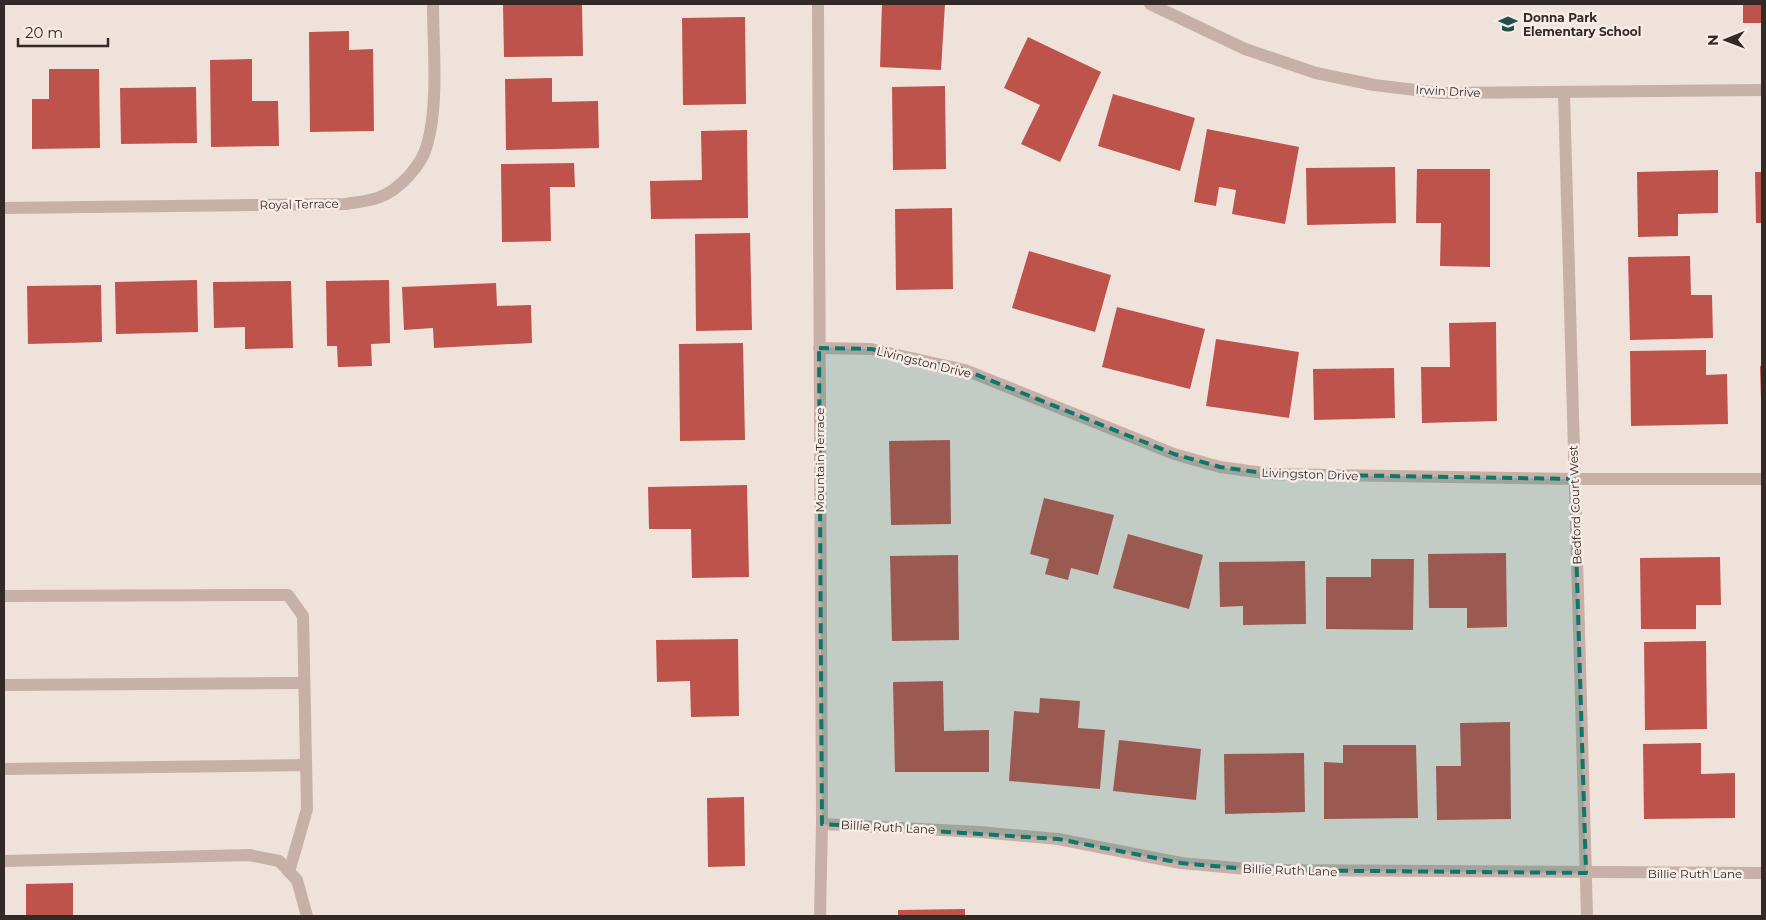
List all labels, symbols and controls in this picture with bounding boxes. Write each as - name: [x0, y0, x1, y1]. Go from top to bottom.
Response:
- place label: Donna Park Elementary School: [1523, 10, 1641, 39]
- school or university icon: Donna Park Elementary School: [1497, 13, 1519, 35]
- scale bar: [18, 15, 108, 47]
- north arrow: [1701, 15, 1751, 65]
- text: 20 m: [25, 23, 63, 42]
- text: N: [1704, 34, 1722, 46]
- street label: Irwin Drive: [1415, 82, 1481, 100]
- street label: Royal Terrace: [259, 196, 339, 212]
- street label: Livingston Drive: [875, 343, 973, 381]
- street label: Mountain Terrace: [812, 408, 827, 512]
- street label: Bedford Court West: [1565, 445, 1585, 565]
- street label: Livingston Drive: [1261, 465, 1359, 483]
- street label: Billie Ruth Lane: [840, 817, 936, 837]
- street label: Billie Ruth Lane: [1242, 861, 1338, 879]
- street label: Billie Ruth Lane: [1648, 866, 1742, 881]

